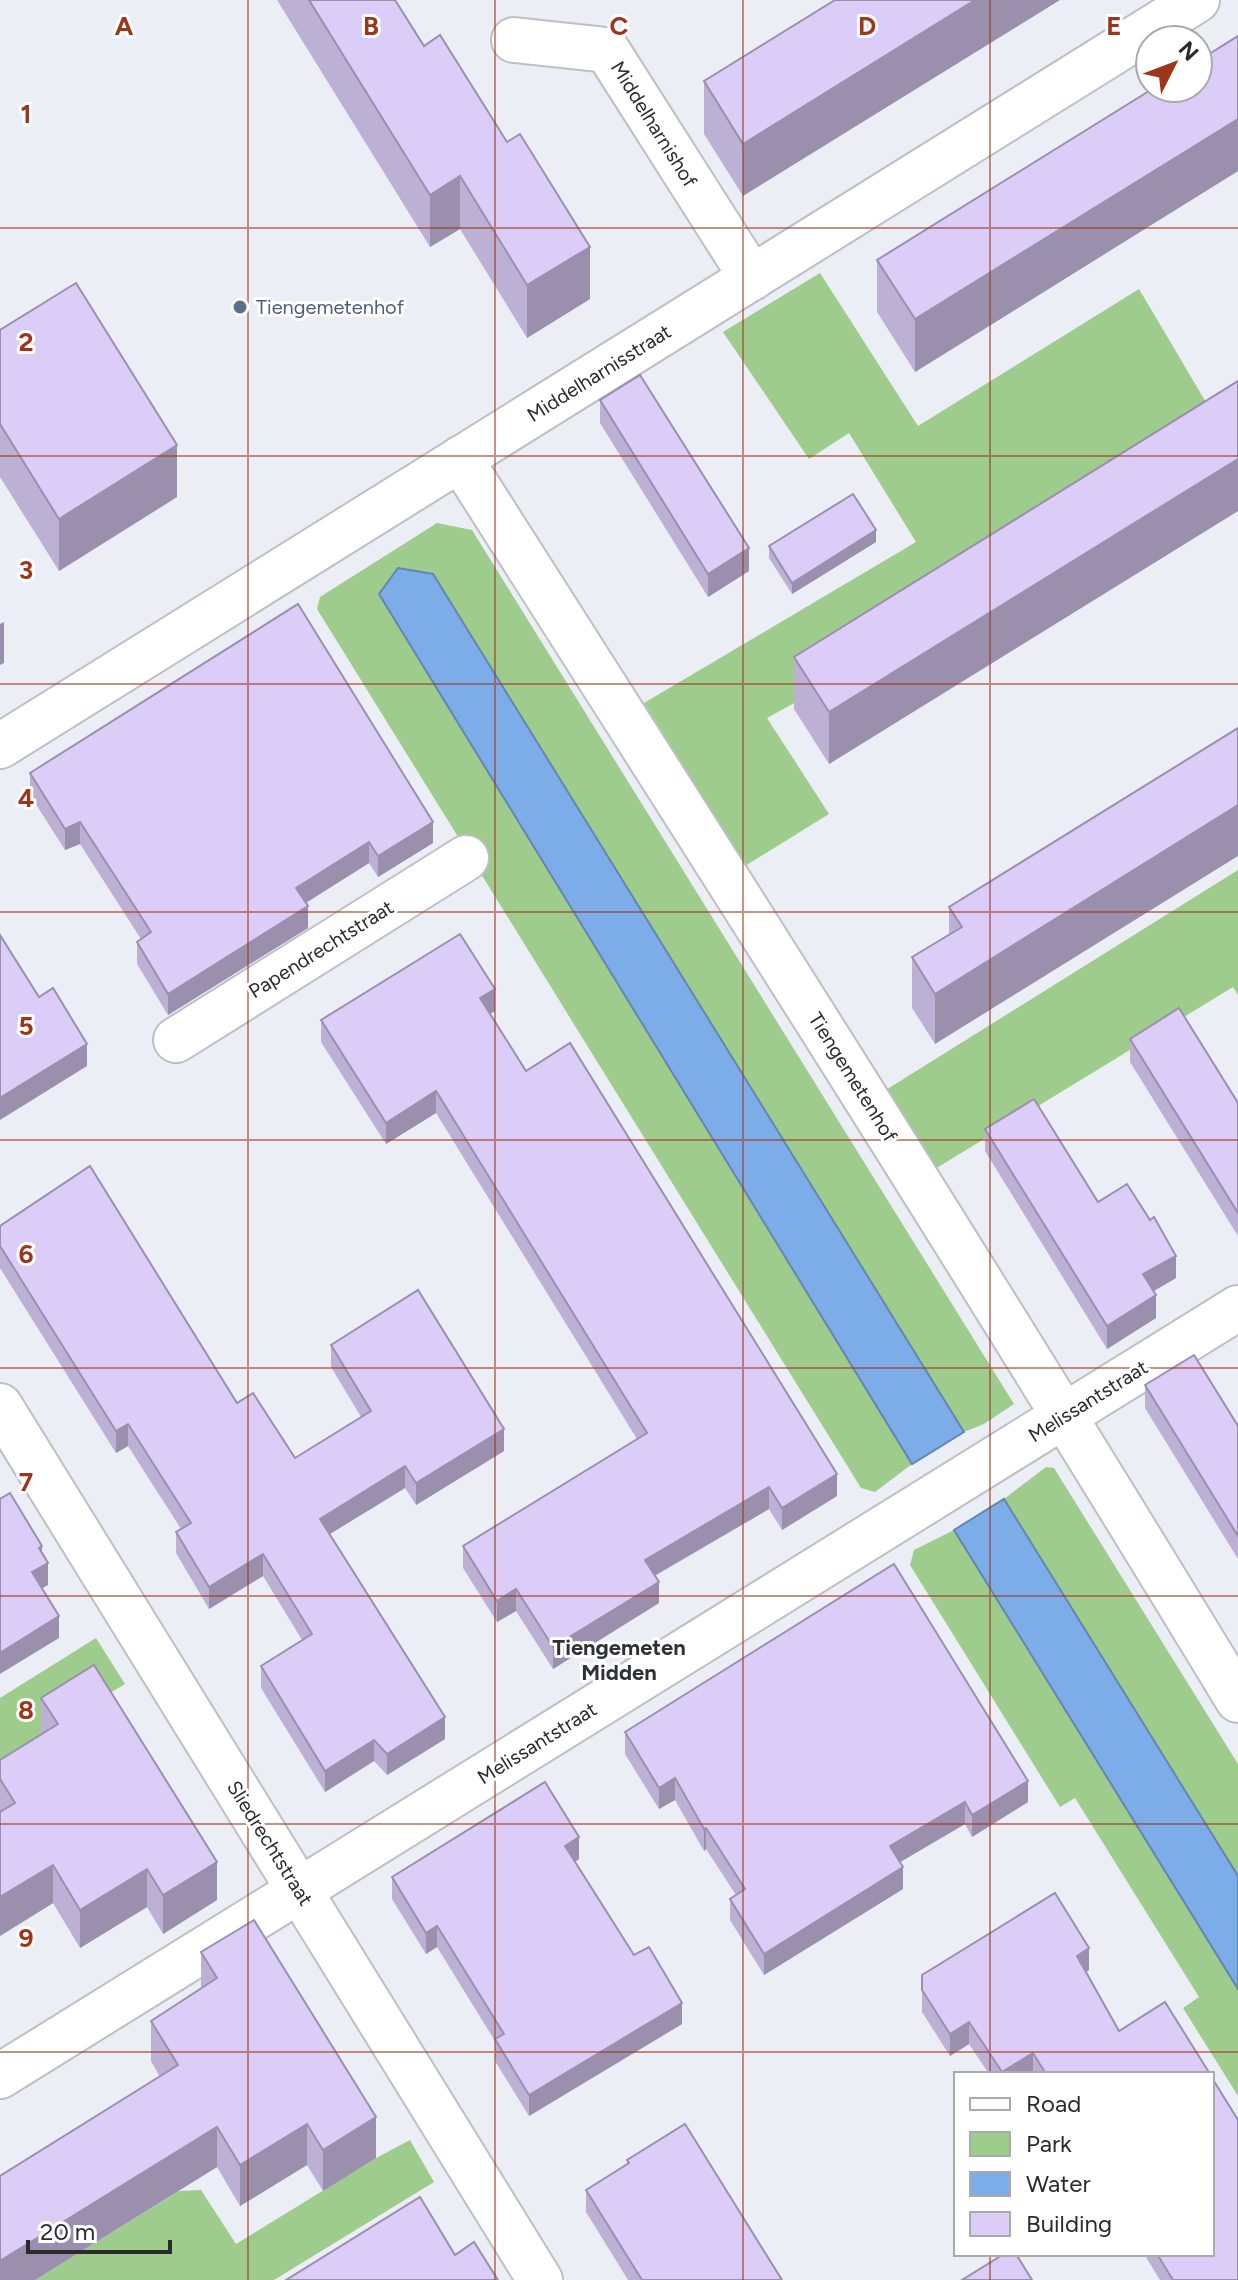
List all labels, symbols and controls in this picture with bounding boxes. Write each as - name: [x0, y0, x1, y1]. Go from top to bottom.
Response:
- text: A: [115, 10, 134, 42]
- text: B: [363, 10, 379, 42]
- text: C: [610, 10, 629, 42]
- text: D: [858, 10, 876, 42]
- text: E: [1106, 10, 1122, 42]
- north arrow: [1134, 24, 1214, 104]
- text: N: [1173, 36, 1204, 66]
- street label: Middelharnishof: [606, 57, 703, 192]
- text: 1: [21, 98, 31, 130]
- place label: Tiengemetenhof: [256, 295, 405, 319]
- marker: Tiengemetenhof: [231, 298, 249, 316]
- street label: Middelharnisstraat: [523, 319, 675, 427]
- text: 2: [18, 326, 34, 358]
- text: 3: [19, 554, 33, 586]
- text: 4: [18, 782, 34, 814]
- street label: Papendrechtstraat: [244, 895, 398, 1003]
- street label: Tiengemetenhof: [804, 1008, 903, 1147]
- text: 5: [18, 1010, 34, 1042]
- text: 6: [18, 1238, 34, 1270]
- street label: Melissantstraat: [1024, 1355, 1152, 1447]
- text: 7: [19, 1466, 33, 1498]
- district label: Tiengemeten Midden: [552, 1634, 686, 1686]
- text: 8: [18, 1694, 34, 1726]
- street label: Melissantstraat: [473, 1697, 601, 1789]
- street label: Sliedrechtstraat: [222, 1776, 318, 1910]
- text: 9: [18, 1922, 34, 1954]
- legend: [954, 2072, 1214, 2256]
- text: Road: [1026, 2089, 1081, 2118]
- text: Park: [1026, 2129, 1072, 2158]
- text: Water: [1026, 2169, 1091, 2198]
- scale bar: [28, 2204, 170, 2254]
- text: Building: [1026, 2209, 1112, 2238]
- text: 20 m: [40, 2217, 95, 2246]

